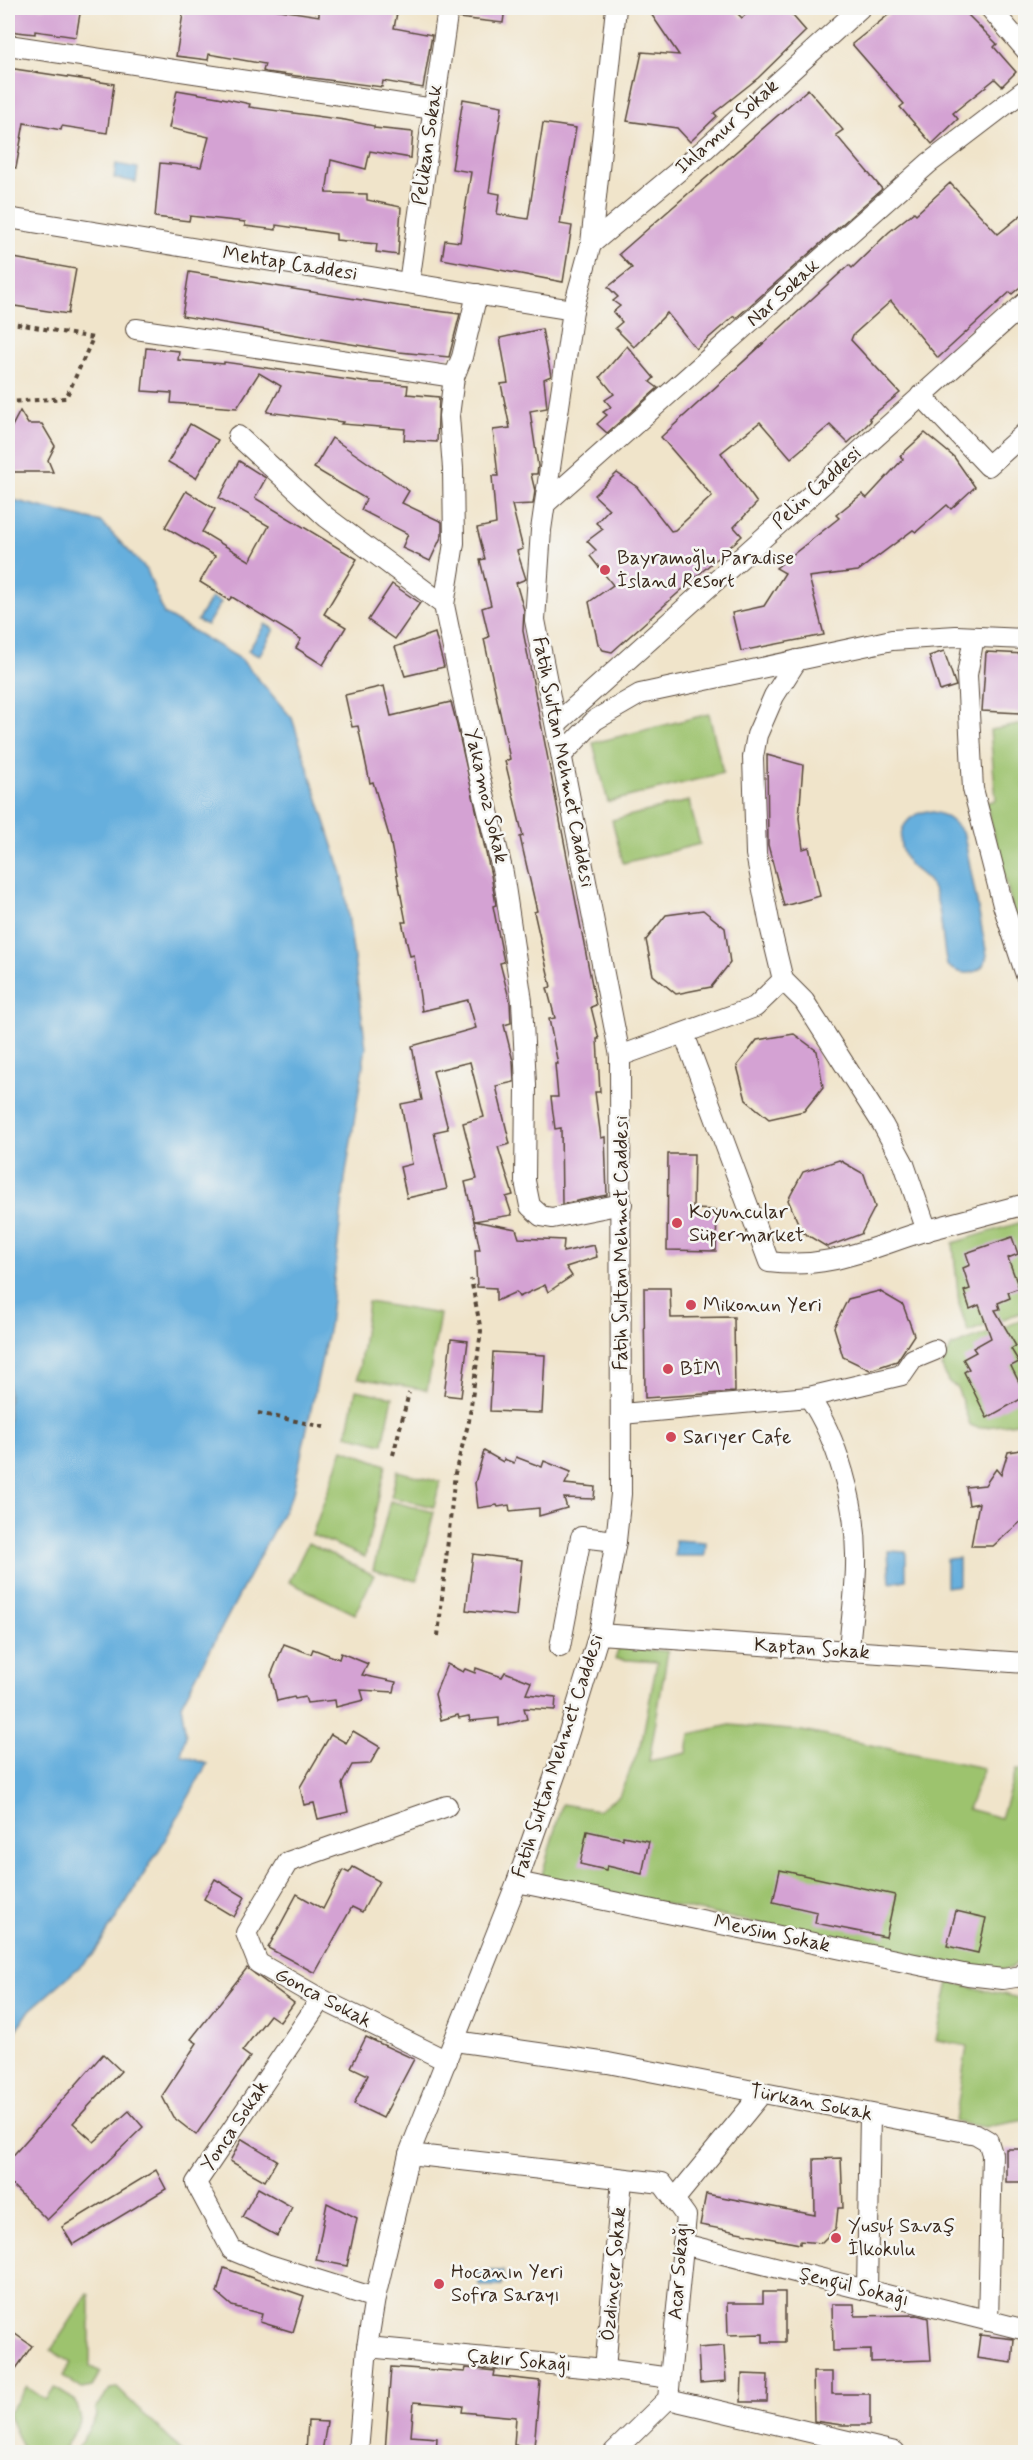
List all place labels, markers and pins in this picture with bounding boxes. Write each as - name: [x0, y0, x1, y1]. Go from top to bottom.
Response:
- place label: Bayramoğlu Paradise İsland Resort: [617, 545, 794, 595]
- marker: Bayramoğlu Paradise İsland Resort: [598, 563, 612, 577]
- place label: Koyuncular Süpermarket: [689, 1199, 805, 1249]
- marker: Koyuncular Süpermarket: [670, 1216, 684, 1230]
- place label: Mikonun Yeri: [703, 1292, 822, 1319]
- marker: Mikonun Yeri: [684, 1298, 698, 1312]
- place label: BİM: [680, 1356, 721, 1383]
- marker: BİM: [661, 1362, 675, 1376]
- place label: Sarıyer Cafe: [683, 1424, 791, 1451]
- marker: Sarıyer Cafe: [664, 1430, 678, 1444]
- place label: Yusuf Savaş İlkokulu: [848, 2213, 955, 2263]
- marker: Yusuf Savaş İlkokulu: [829, 2231, 843, 2245]
- place label: Hocanın Yeri Sofra Sarayı: [451, 2259, 563, 2309]
- marker: Hocanın Yeri Sofra Sarayı: [432, 2277, 446, 2291]

